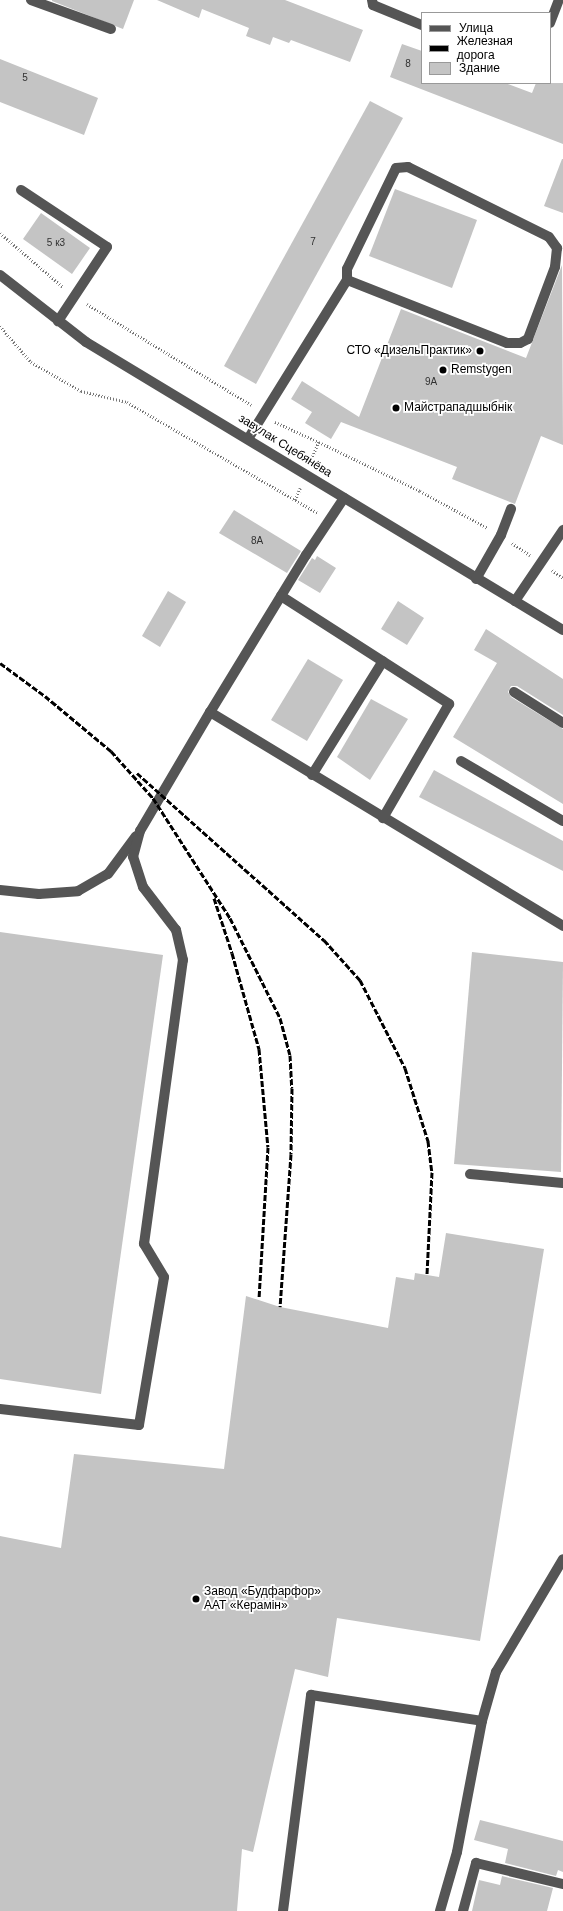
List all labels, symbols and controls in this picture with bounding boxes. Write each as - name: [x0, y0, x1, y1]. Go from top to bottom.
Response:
- legend: [421, 12, 551, 84]
- text: Улица: [459, 21, 493, 35]
- text: Железная дорога: [457, 34, 513, 62]
- house number: 8: [405, 58, 411, 70]
- text: Здание: [459, 61, 500, 75]
- house number: 5: [22, 72, 28, 84]
- house number: 7: [310, 236, 316, 248]
- house number: 5 к3: [47, 237, 65, 249]
- place label: СТО «ДизельПрактик»: [346, 344, 472, 358]
- marker: СТО «ДизельПрактик»: [475, 346, 485, 356]
- place label: Remstygen: [451, 363, 512, 377]
- marker: Remstygen: [438, 365, 448, 375]
- house number: 9А: [425, 376, 437, 388]
- place label: Майстрападшыбнік: [404, 401, 512, 415]
- marker: Майстрападшыбнік: [391, 403, 401, 413]
- street label: завулак Сцебянёва: [236, 411, 334, 481]
- house number: 8А: [251, 535, 263, 547]
- place label: Завод «Будфарфор» ААТ «Керамін»: [204, 1585, 321, 1613]
- marker: Завод «Будфарфор» ААТ «Керамін»: [191, 1594, 201, 1604]

